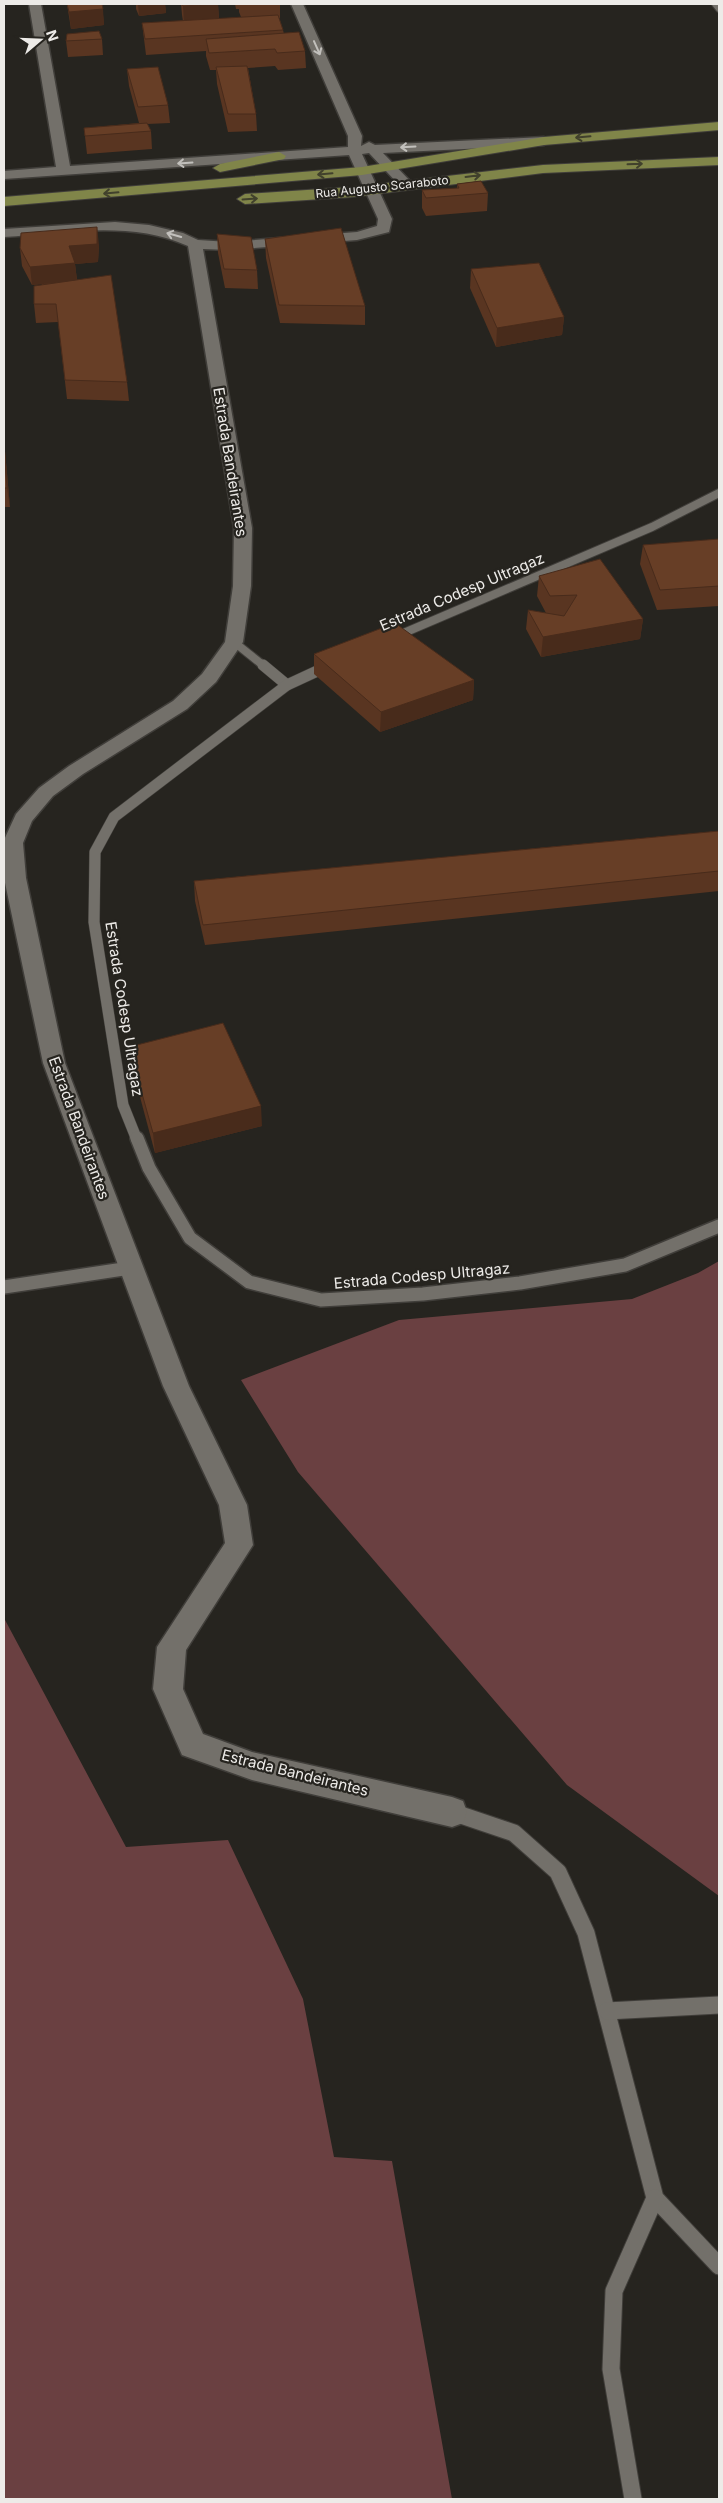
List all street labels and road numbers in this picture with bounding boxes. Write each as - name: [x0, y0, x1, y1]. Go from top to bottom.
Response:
- street label: Rua Augusto Scaraboto: [315, 172, 449, 201]
- street label: Estrada Bandeirantes: [209, 386, 252, 538]
- street label: Estrada Codesp Ultragaz: [377, 548, 547, 635]
- street label: Estrada Codesp Ultragaz: [101, 920, 148, 1098]
- street label: Estrada Bandeirantes: [45, 1054, 114, 1202]
- street label: Estrada Codesp Ultragaz: [333, 1258, 511, 1293]
- street label: Estrada Bandeirantes: [220, 1745, 371, 1800]

